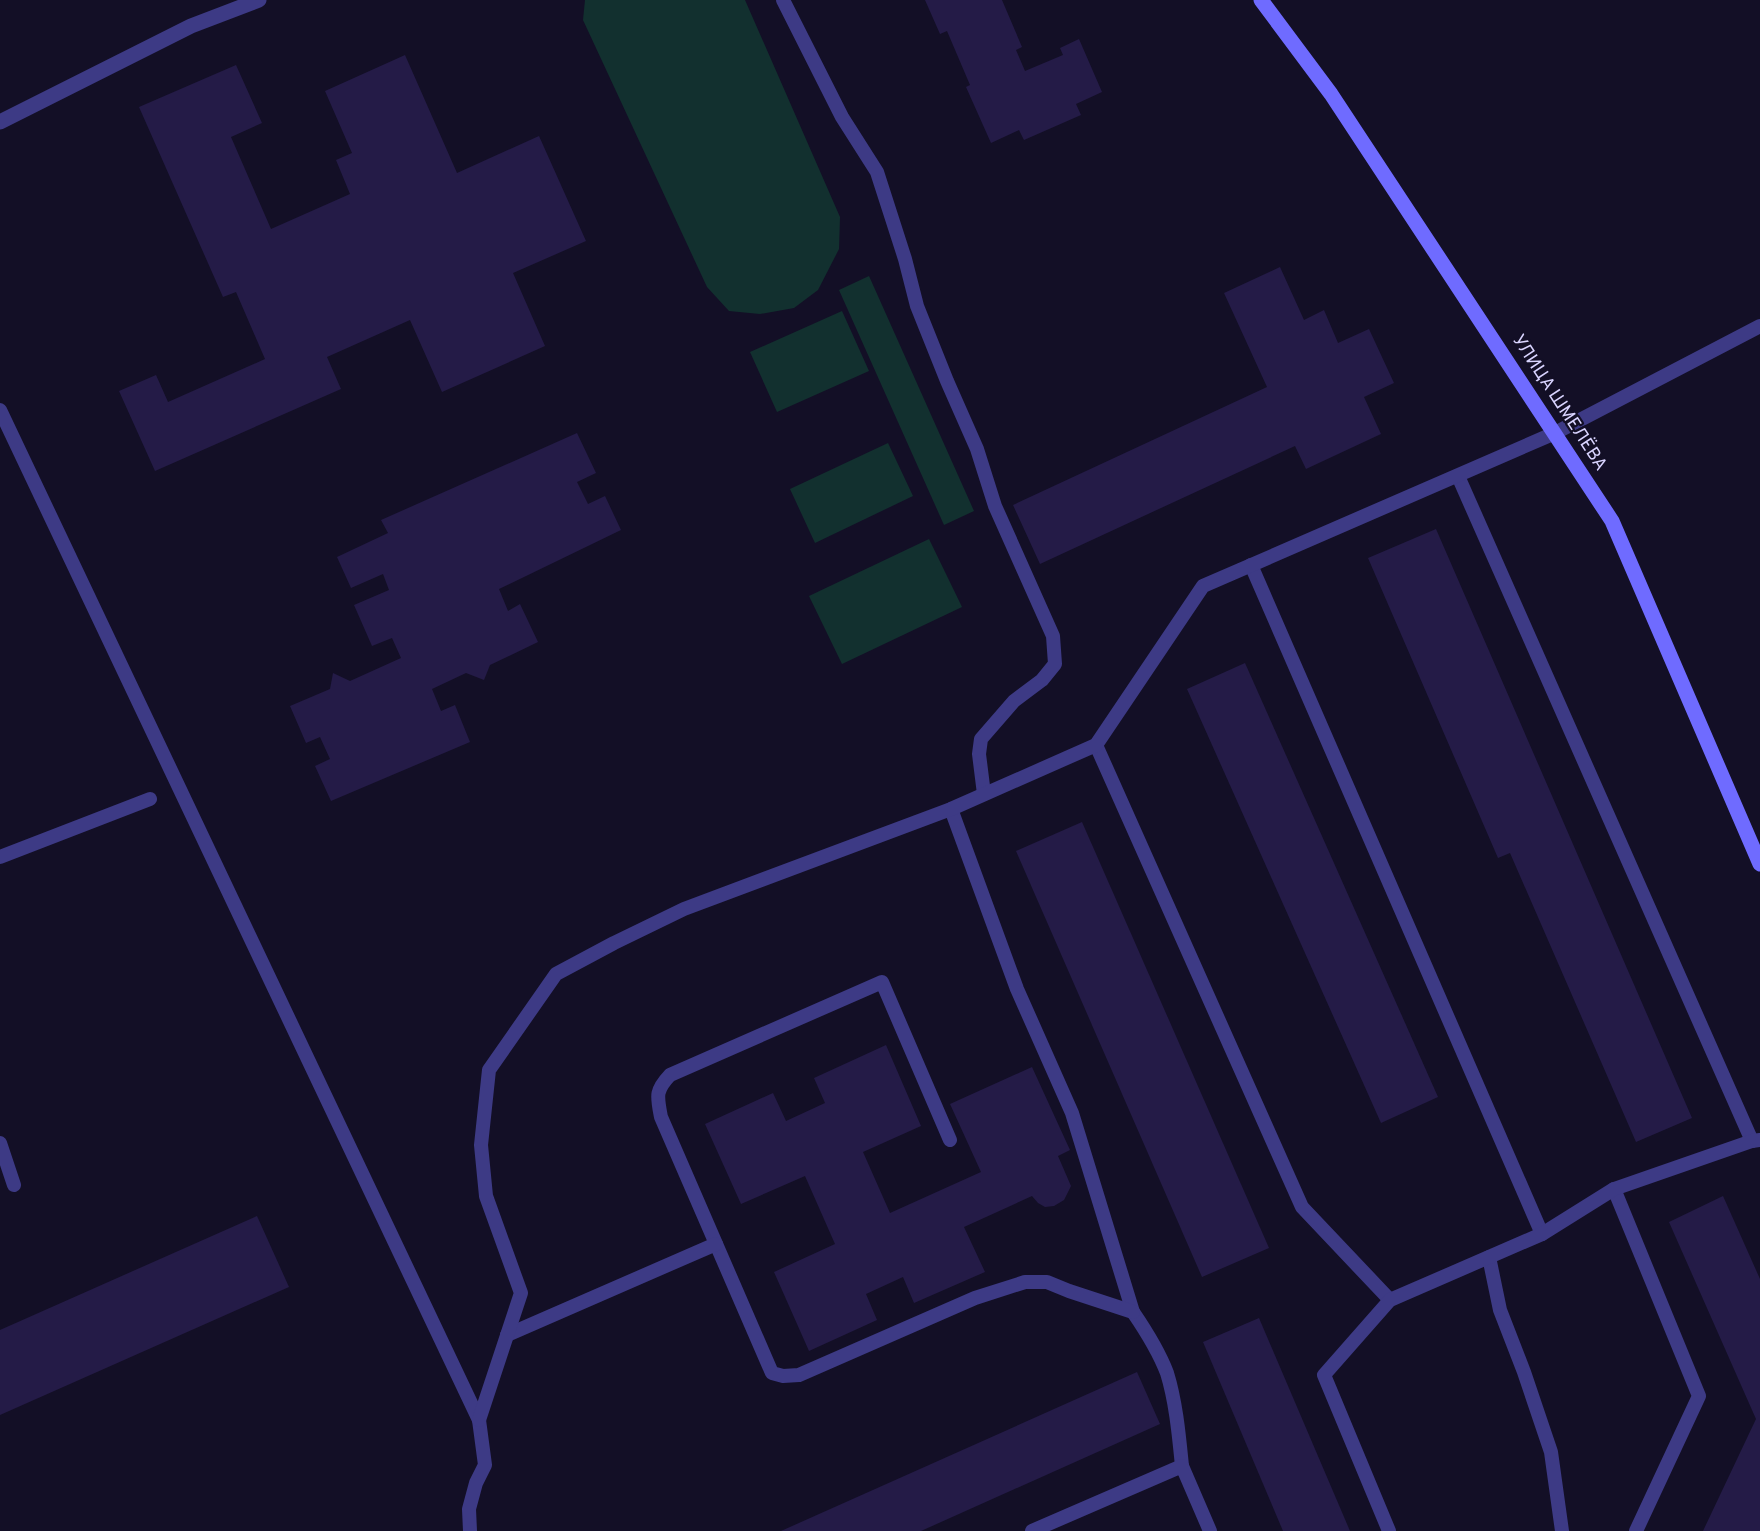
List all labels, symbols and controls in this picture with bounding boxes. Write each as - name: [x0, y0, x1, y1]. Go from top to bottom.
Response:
- street label: УЛИЦА ШМЕЛЁВА: [1506, 329, 1613, 475]

